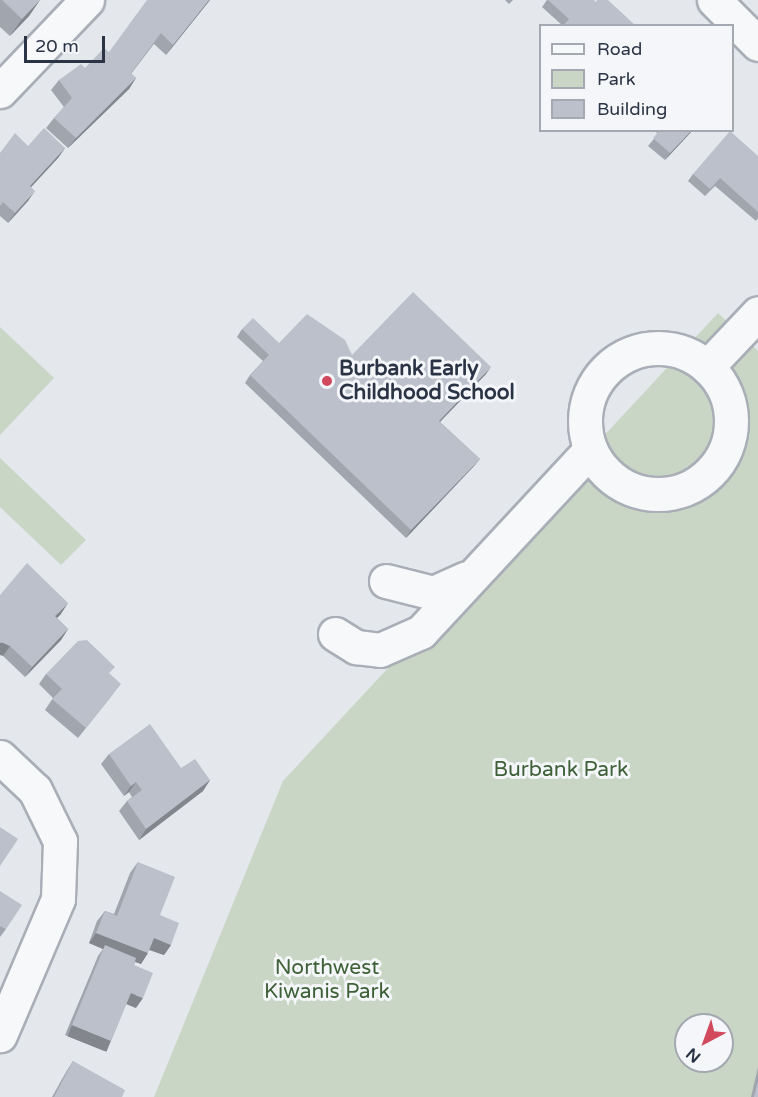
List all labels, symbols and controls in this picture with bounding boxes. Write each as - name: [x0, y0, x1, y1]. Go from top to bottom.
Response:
- scale bar: [27, 24, 108, 62]
- legend: [539, 24, 734, 132]
- text: 20 m: [35, 35, 79, 57]
- text: Road: [597, 38, 642, 60]
- text: Park: [597, 68, 635, 90]
- text: Building: [597, 98, 667, 120]
- place label: Burbank Early Childhood School: [339, 356, 515, 406]
- marker: Burbank Early Childhood School: [320, 374, 334, 388]
- park label: Burbank Park: [494, 757, 628, 783]
- park label: Northwest Kiwanis Park: [264, 955, 390, 1005]
- north arrow: [674, 1013, 734, 1073]
- text: N: [682, 1043, 705, 1067]

